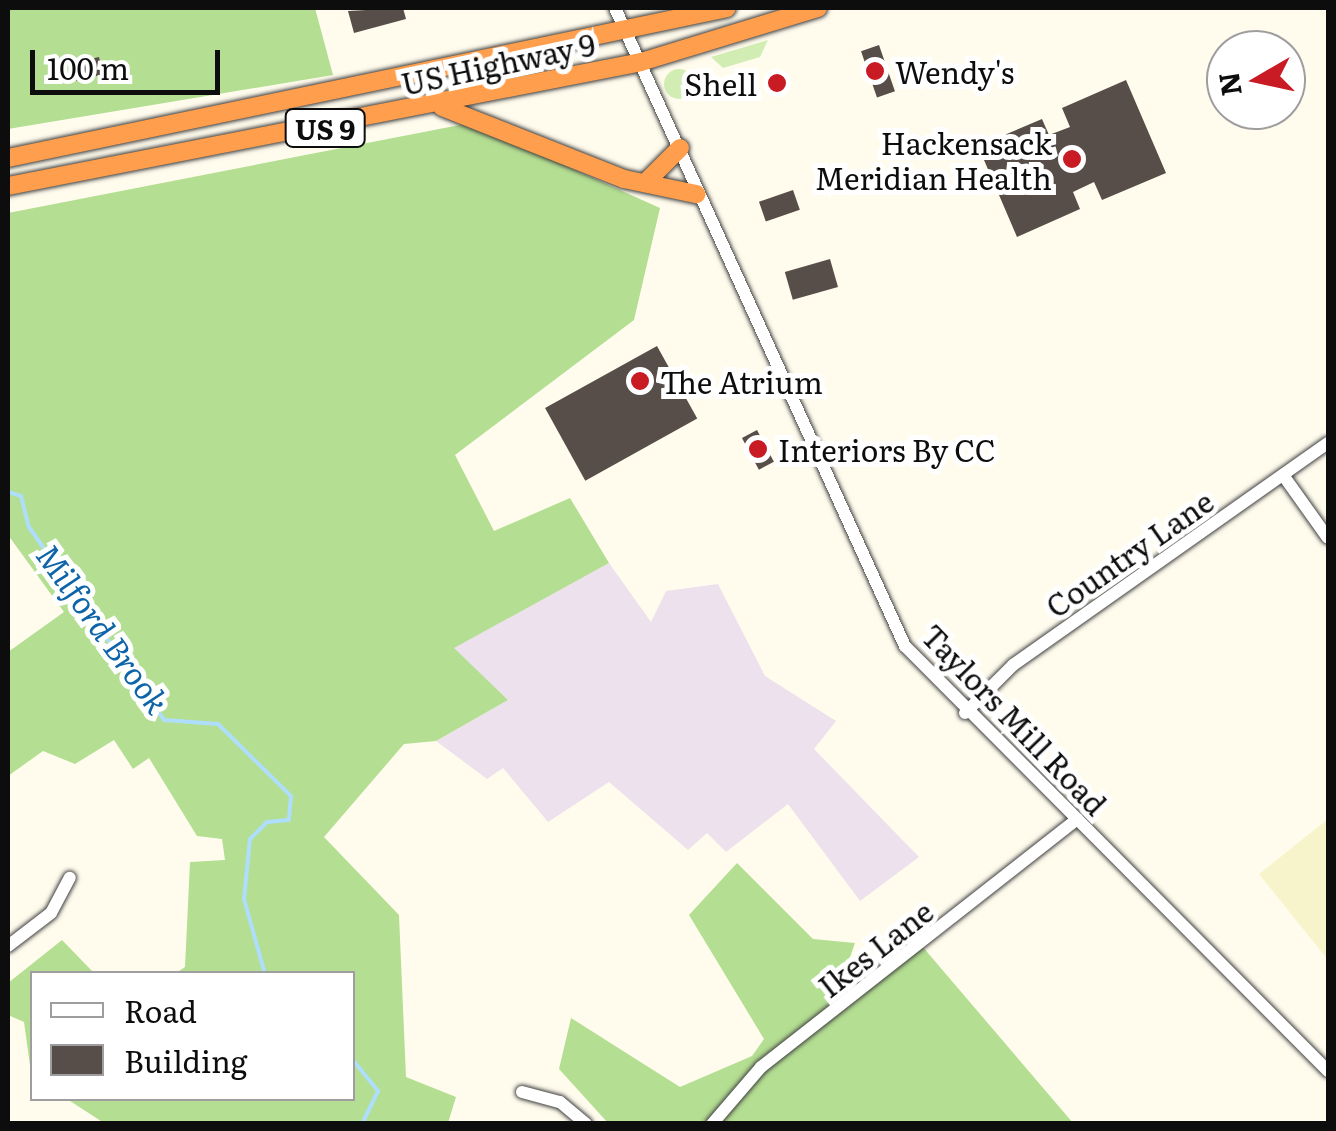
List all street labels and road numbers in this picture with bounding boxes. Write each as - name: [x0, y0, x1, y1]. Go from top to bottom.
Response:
- street label: US Highway 9: [398, 25, 598, 101]
- road number: US 9: [282, 105, 368, 151]
- street label: Country Lane: [1039, 482, 1219, 624]
- street label: Taylors Mill Road: [915, 616, 1115, 822]
- street label: Ikes Lane: [811, 892, 939, 1004]

